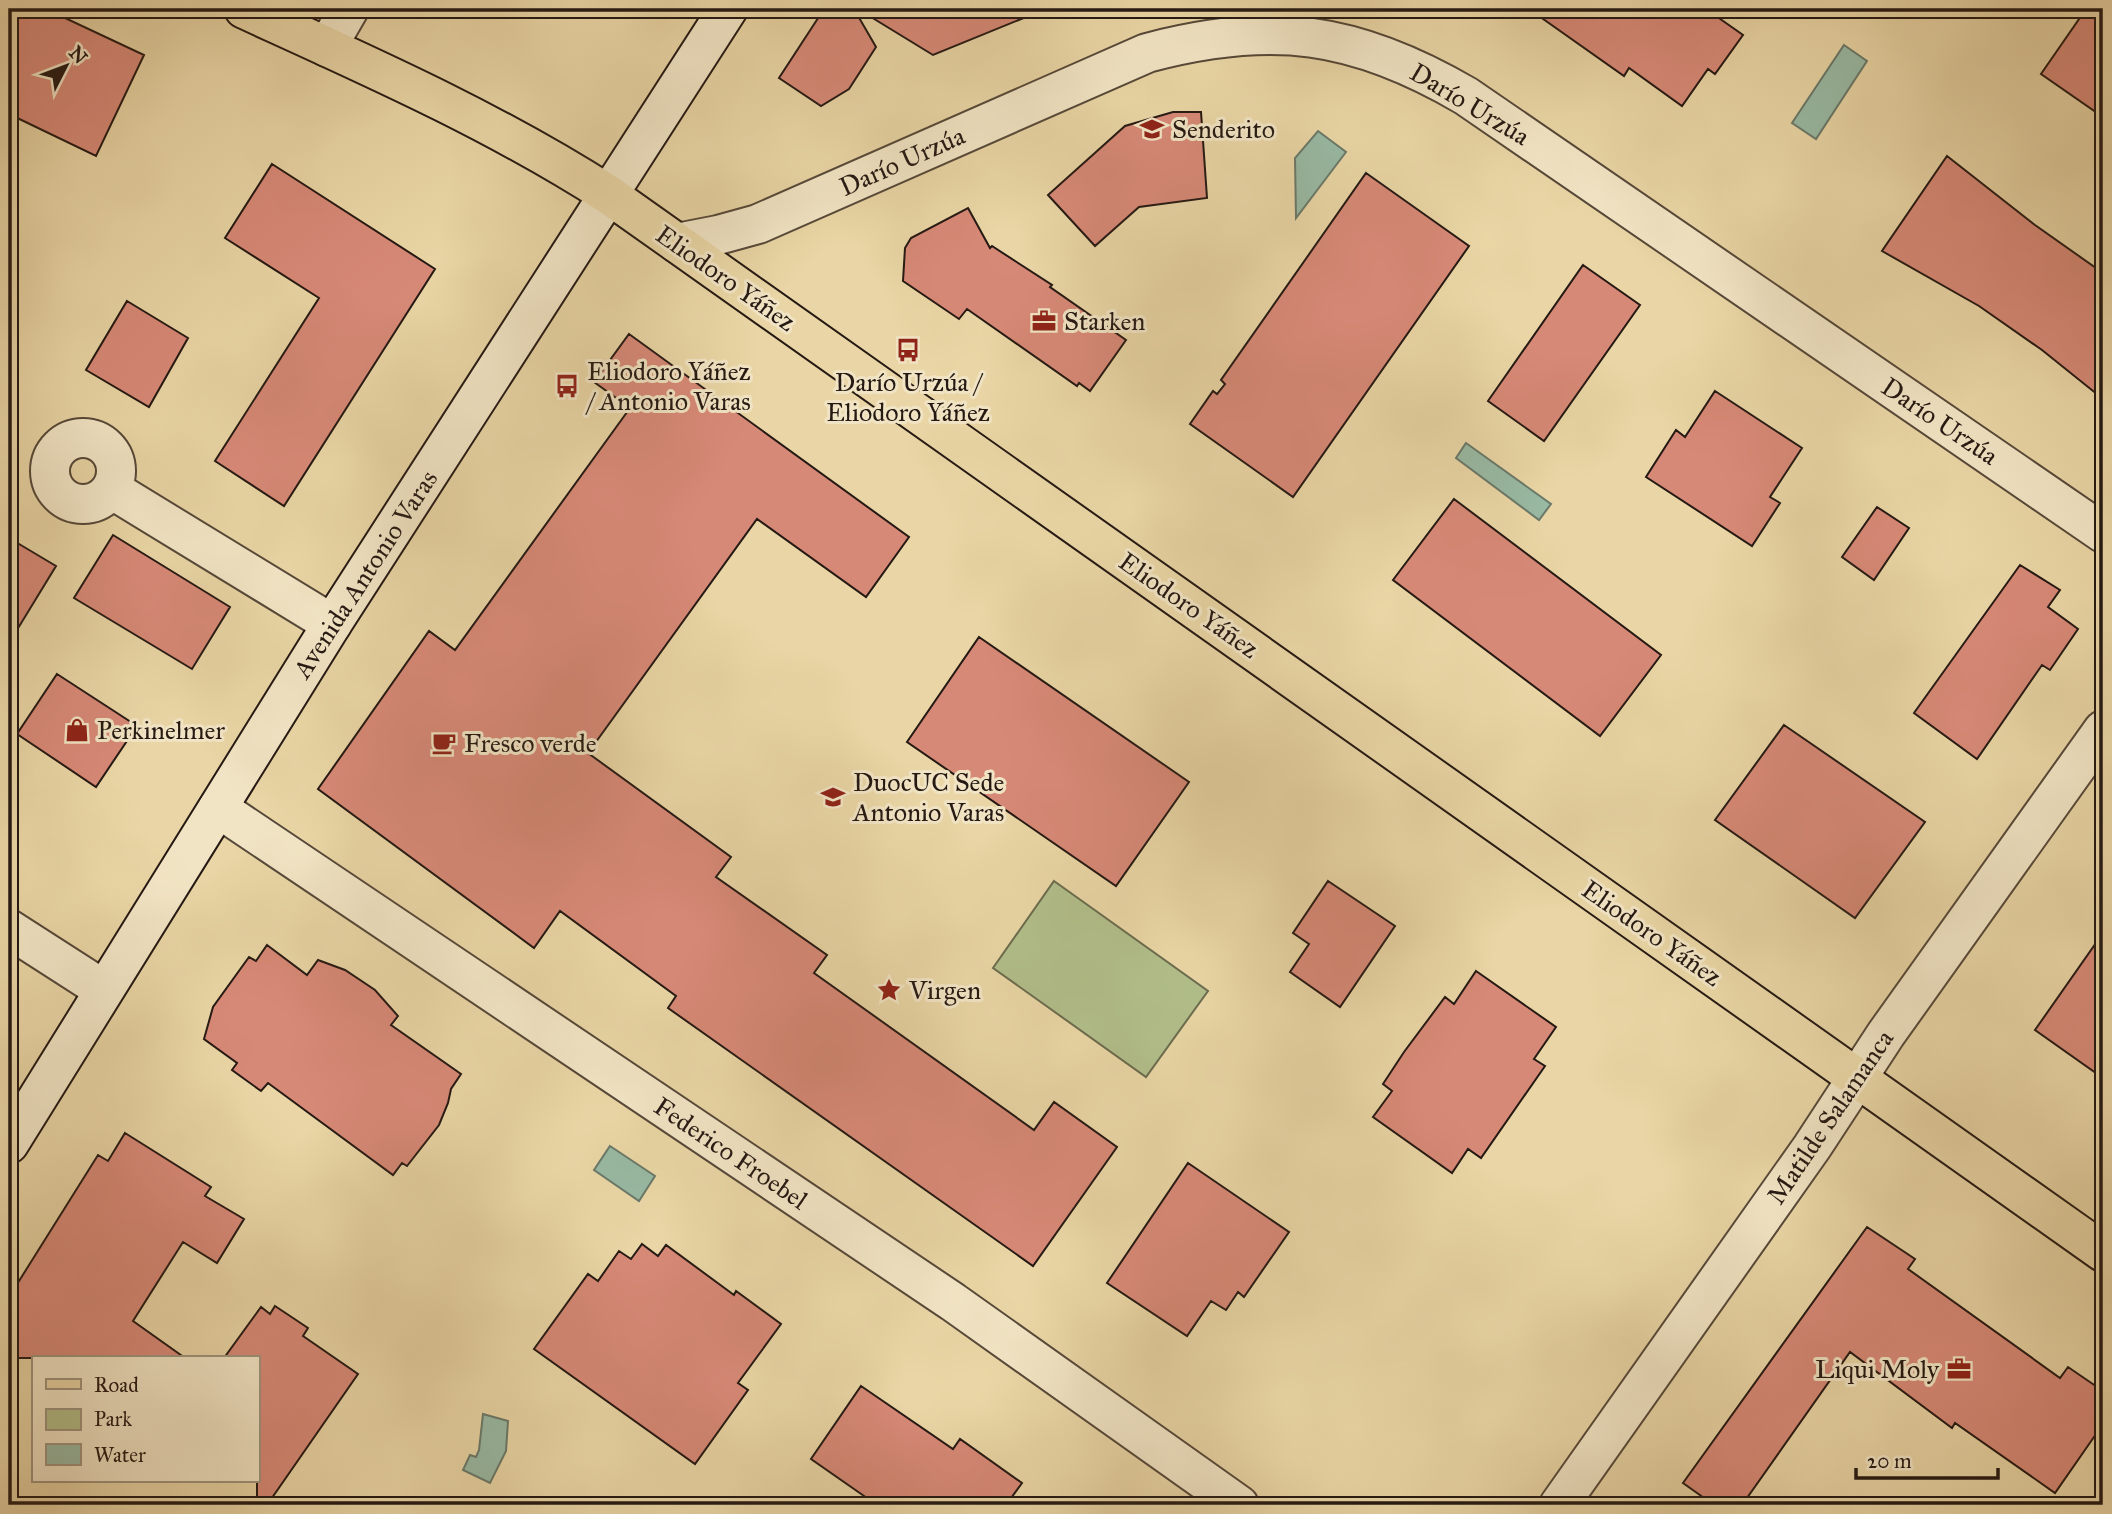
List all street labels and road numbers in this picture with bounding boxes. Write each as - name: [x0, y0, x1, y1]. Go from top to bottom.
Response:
- street label: Darío Urzúa: [1404, 56, 1536, 152]
- street label: Darío Urzúa: [834, 119, 970, 203]
- street label: Eliodoro Yáñez: [650, 218, 802, 338]
- street label: Darío Urzúa: [1876, 370, 2004, 472]
- street label: Avenida Antonio Varas: [285, 464, 444, 685]
- street label: Eliodoro Yáñez: [1113, 545, 1265, 665]
- street label: Eliodoro Yáñez: [1576, 873, 1728, 993]
- street label: Matilde Salamanca: [1760, 1024, 1900, 1210]
- street label: Federico Froebel: [648, 1090, 814, 1216]

